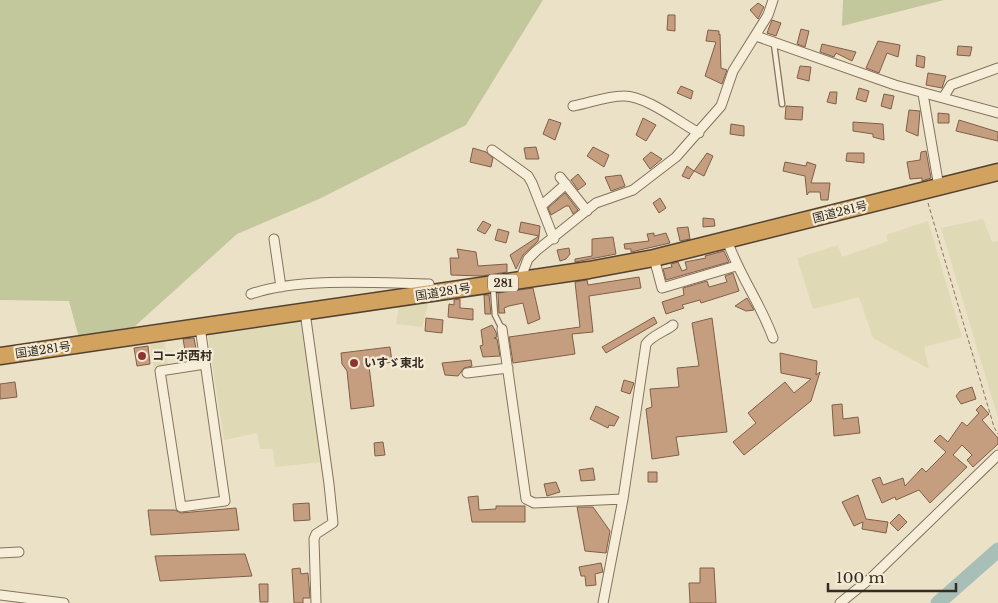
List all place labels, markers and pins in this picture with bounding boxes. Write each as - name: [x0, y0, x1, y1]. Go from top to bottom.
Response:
- place label: コーポ西村: [152, 348, 212, 363]
- marker: コーポ西村: [136, 350, 148, 362]
- place label: いすゞ東北: [364, 355, 424, 370]
- marker: いすゞ東北: [348, 357, 360, 369]

